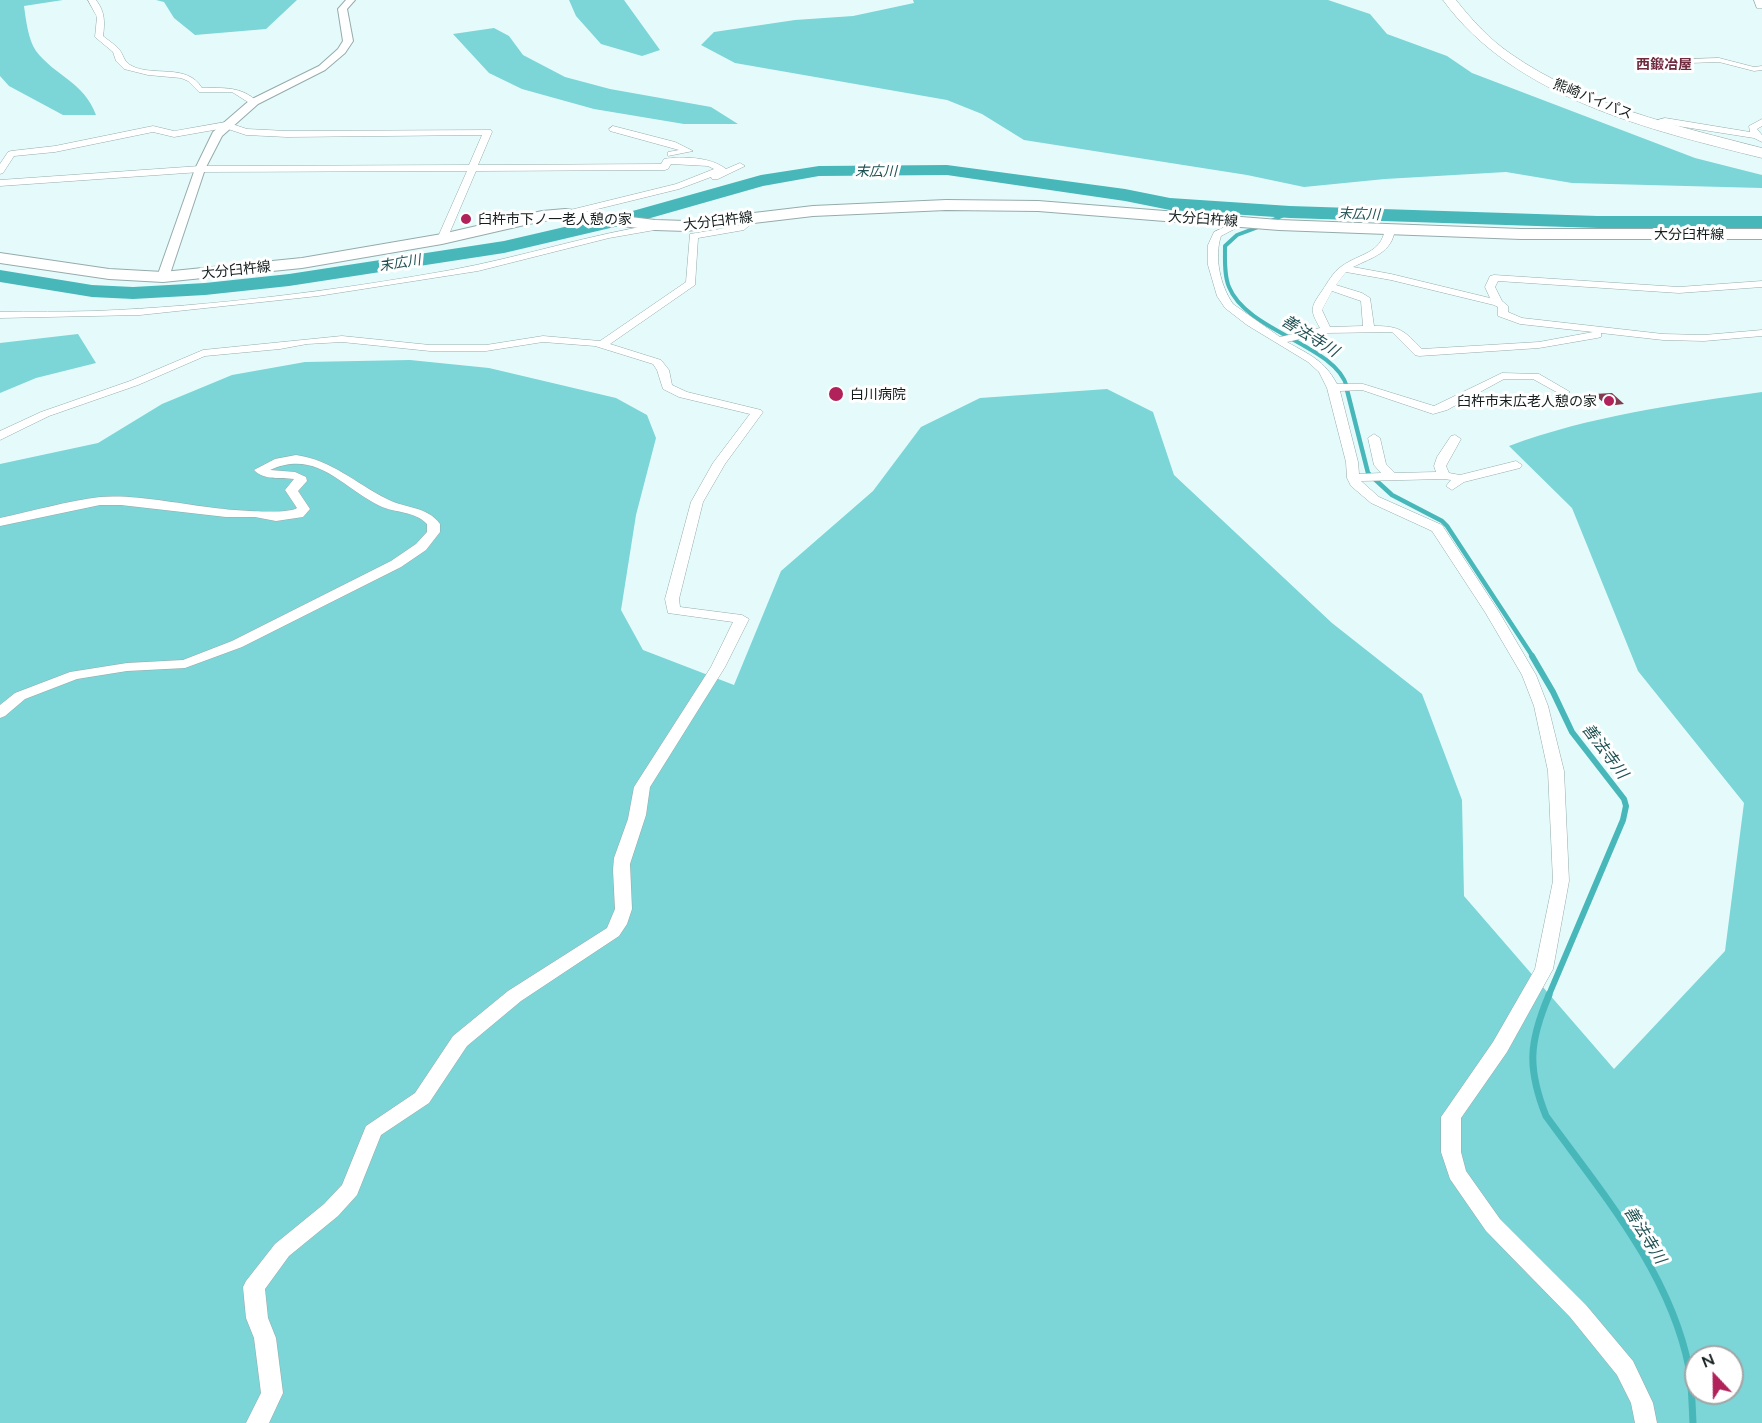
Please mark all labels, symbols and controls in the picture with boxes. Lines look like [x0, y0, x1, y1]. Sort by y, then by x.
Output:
district label: 西鍛冶屋 [1636, 56, 1692, 72]
street label: 熊崎バイパス [1551, 75, 1635, 123]
water label: 末広川 [855, 163, 897, 179]
water label: 末広川 [1338, 205, 1380, 223]
street label: 大分臼杵線 [682, 208, 754, 234]
street label: 大分臼杵線 [1167, 208, 1239, 230]
place label: 臼杵市下ノ一老人憩の家 [478, 211, 632, 227]
marker: 臼杵市下ノ一老人憩の家 [459, 212, 473, 226]
street label: 大分臼杵線 [1654, 226, 1724, 242]
water label: 末広川 [378, 251, 422, 275]
street label: 大分臼杵線 [200, 258, 272, 282]
water label: 善法寺川 [1278, 311, 1342, 361]
marker: 白川病院 [827, 385, 845, 403]
place label: 白川病院 [850, 386, 906, 402]
place label: 臼杵市末広老人憩の家 [1457, 393, 1597, 409]
marker: 臼杵市末広老人憩の家 [1602, 394, 1616, 408]
water label: 善法寺川 [1578, 720, 1632, 782]
water label: 善法寺川 [1620, 1203, 1670, 1267]
north arrow [1684, 1345, 1744, 1405]
text: N [1699, 1349, 1717, 1371]

